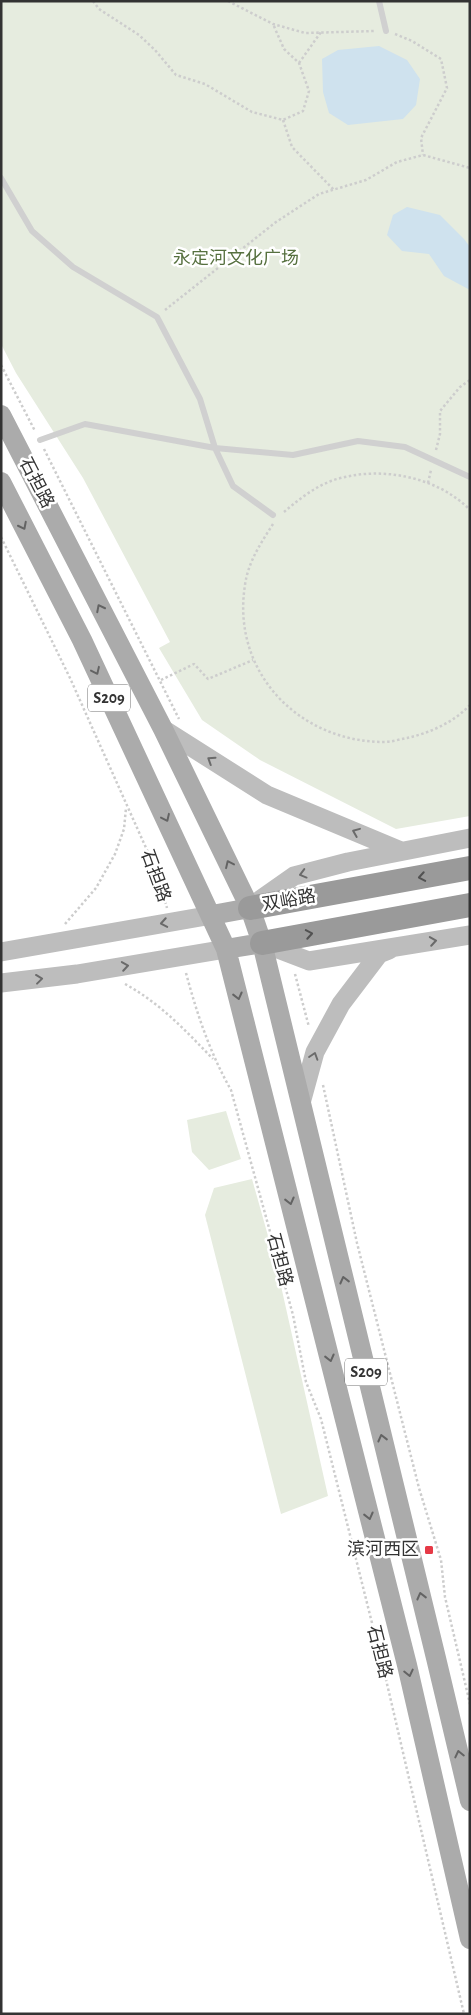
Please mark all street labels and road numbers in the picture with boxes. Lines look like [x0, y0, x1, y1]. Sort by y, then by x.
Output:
street label: 石担路 [16, 454, 58, 511]
road number: S209 [88, 684, 130, 711]
street label: 石担路 [137, 847, 175, 904]
street label: 双峪路 [261, 885, 317, 915]
street label: 石担路 [263, 1231, 297, 1288]
road number: S209 [345, 1358, 387, 1385]
street label: 石担路 [364, 1623, 396, 1680]

